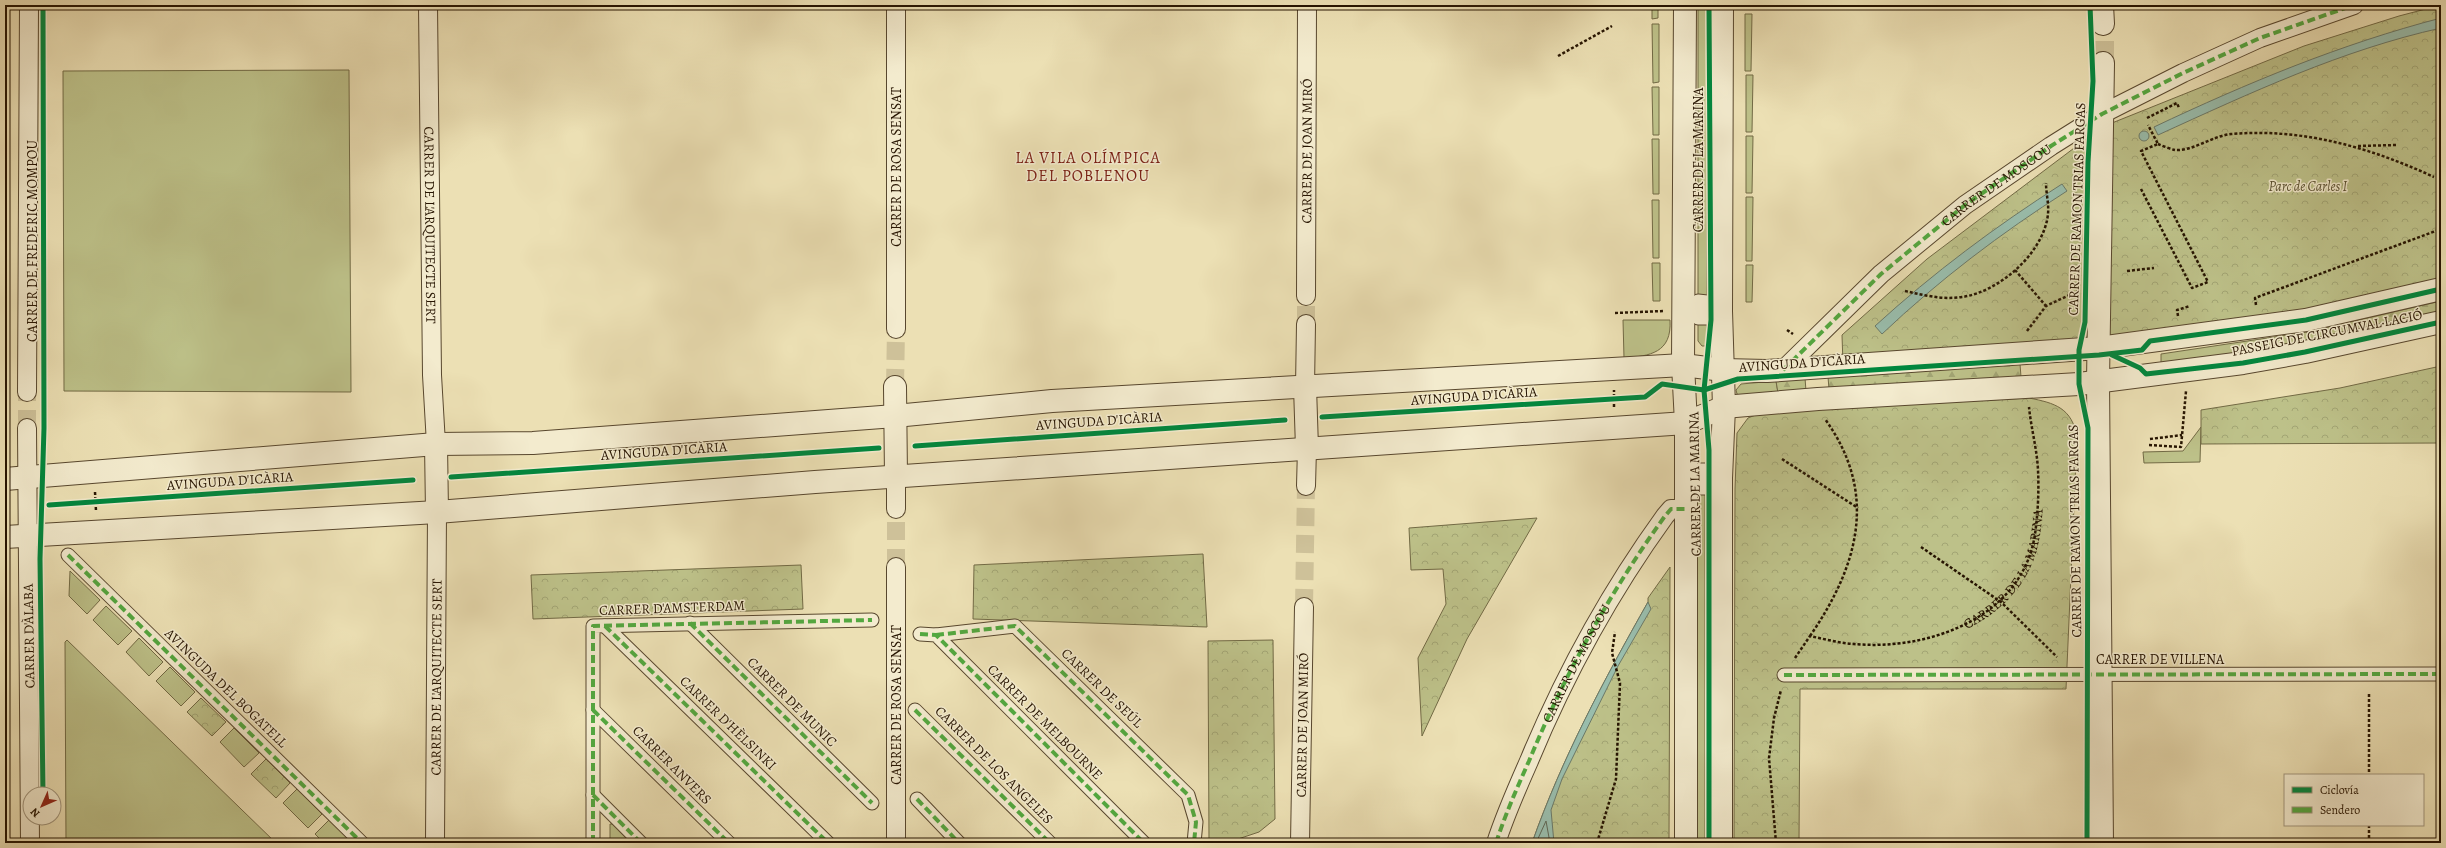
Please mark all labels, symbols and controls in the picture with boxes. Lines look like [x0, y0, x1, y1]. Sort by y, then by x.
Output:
street label: CARRER DE JOAN MIRÓ [1297, 78, 1316, 223]
street label: CARRER DE ROSA SENSAT [887, 87, 906, 247]
street label: CARRER DE LA MARINA [1689, 87, 1708, 232]
street label: CARRER DE RAMON TRIAS FARGAS [2064, 102, 2090, 316]
street label: CARRER DE L'ARQUITECTE SERT [420, 126, 441, 324]
street label: CARRER DE MOSCOU [1937, 139, 2055, 230]
street label: CARRER DE FREDERIC MOMPOU [23, 140, 42, 342]
district label: LA VILA OLÍMPICA DEL POBLENOU [1015, 147, 1161, 187]
park label: Parc de Carles I [2269, 177, 2348, 196]
street label: PASSEIG DE CIRCUMVAL·LACIÓ [2230, 305, 2424, 361]
street label: AVINGUDA D'ICÀRIA [1737, 349, 1866, 377]
street label: AVINGUDA D'ICÀRIA [1409, 382, 1538, 410]
street label: AVINGUDA D'ICÀRIA [1034, 407, 1163, 435]
street label: CARRER DE LA MARINA [1684, 411, 1706, 556]
street label: CARRER DE RAMON TRIAS FARGAS [2064, 424, 2086, 638]
street label: AVINGUDA D'ICÀRIA [599, 437, 728, 465]
street label: AVINGUDA D'ICÀRIA [165, 467, 294, 495]
street label: CARRER DE LA MARINA [1960, 508, 2047, 633]
street label: CARRER DE L'ARQUITECTE SERT [426, 578, 446, 776]
street label: CARRER D'ÀLABA [19, 583, 39, 688]
street label: CARRER D'AMSTERDAM [599, 596, 745, 620]
street label: CARRER DE MOSCOU [1537, 600, 1615, 726]
street label: AVINGUDA DEL BOGATELL [160, 624, 292, 752]
street label: CARRER DE ROSA SENSAT [887, 625, 906, 785]
street label: CARRER DE SEÚL [1057, 644, 1148, 733]
street label: CARRER DE VILLENA [2096, 650, 2225, 669]
street label: CARRER DE JOAN MIRÓ [1291, 652, 1313, 798]
street label: CARRER DE MUNIC [743, 653, 841, 751]
street label: CARRER DE MELBOURNE [983, 660, 1107, 784]
street label: CARRER D'HÈLSINKI [675, 672, 781, 774]
street label: CARRER DE LOS ANGELES [931, 702, 1057, 828]
street label: CARRER ANVERS [628, 721, 716, 809]
legend [2284, 774, 2424, 826]
text: Ciclovía [2320, 782, 2359, 798]
north arrow [22, 786, 62, 826]
text: Sendero [2320, 802, 2360, 818]
text: N [27, 805, 43, 821]

